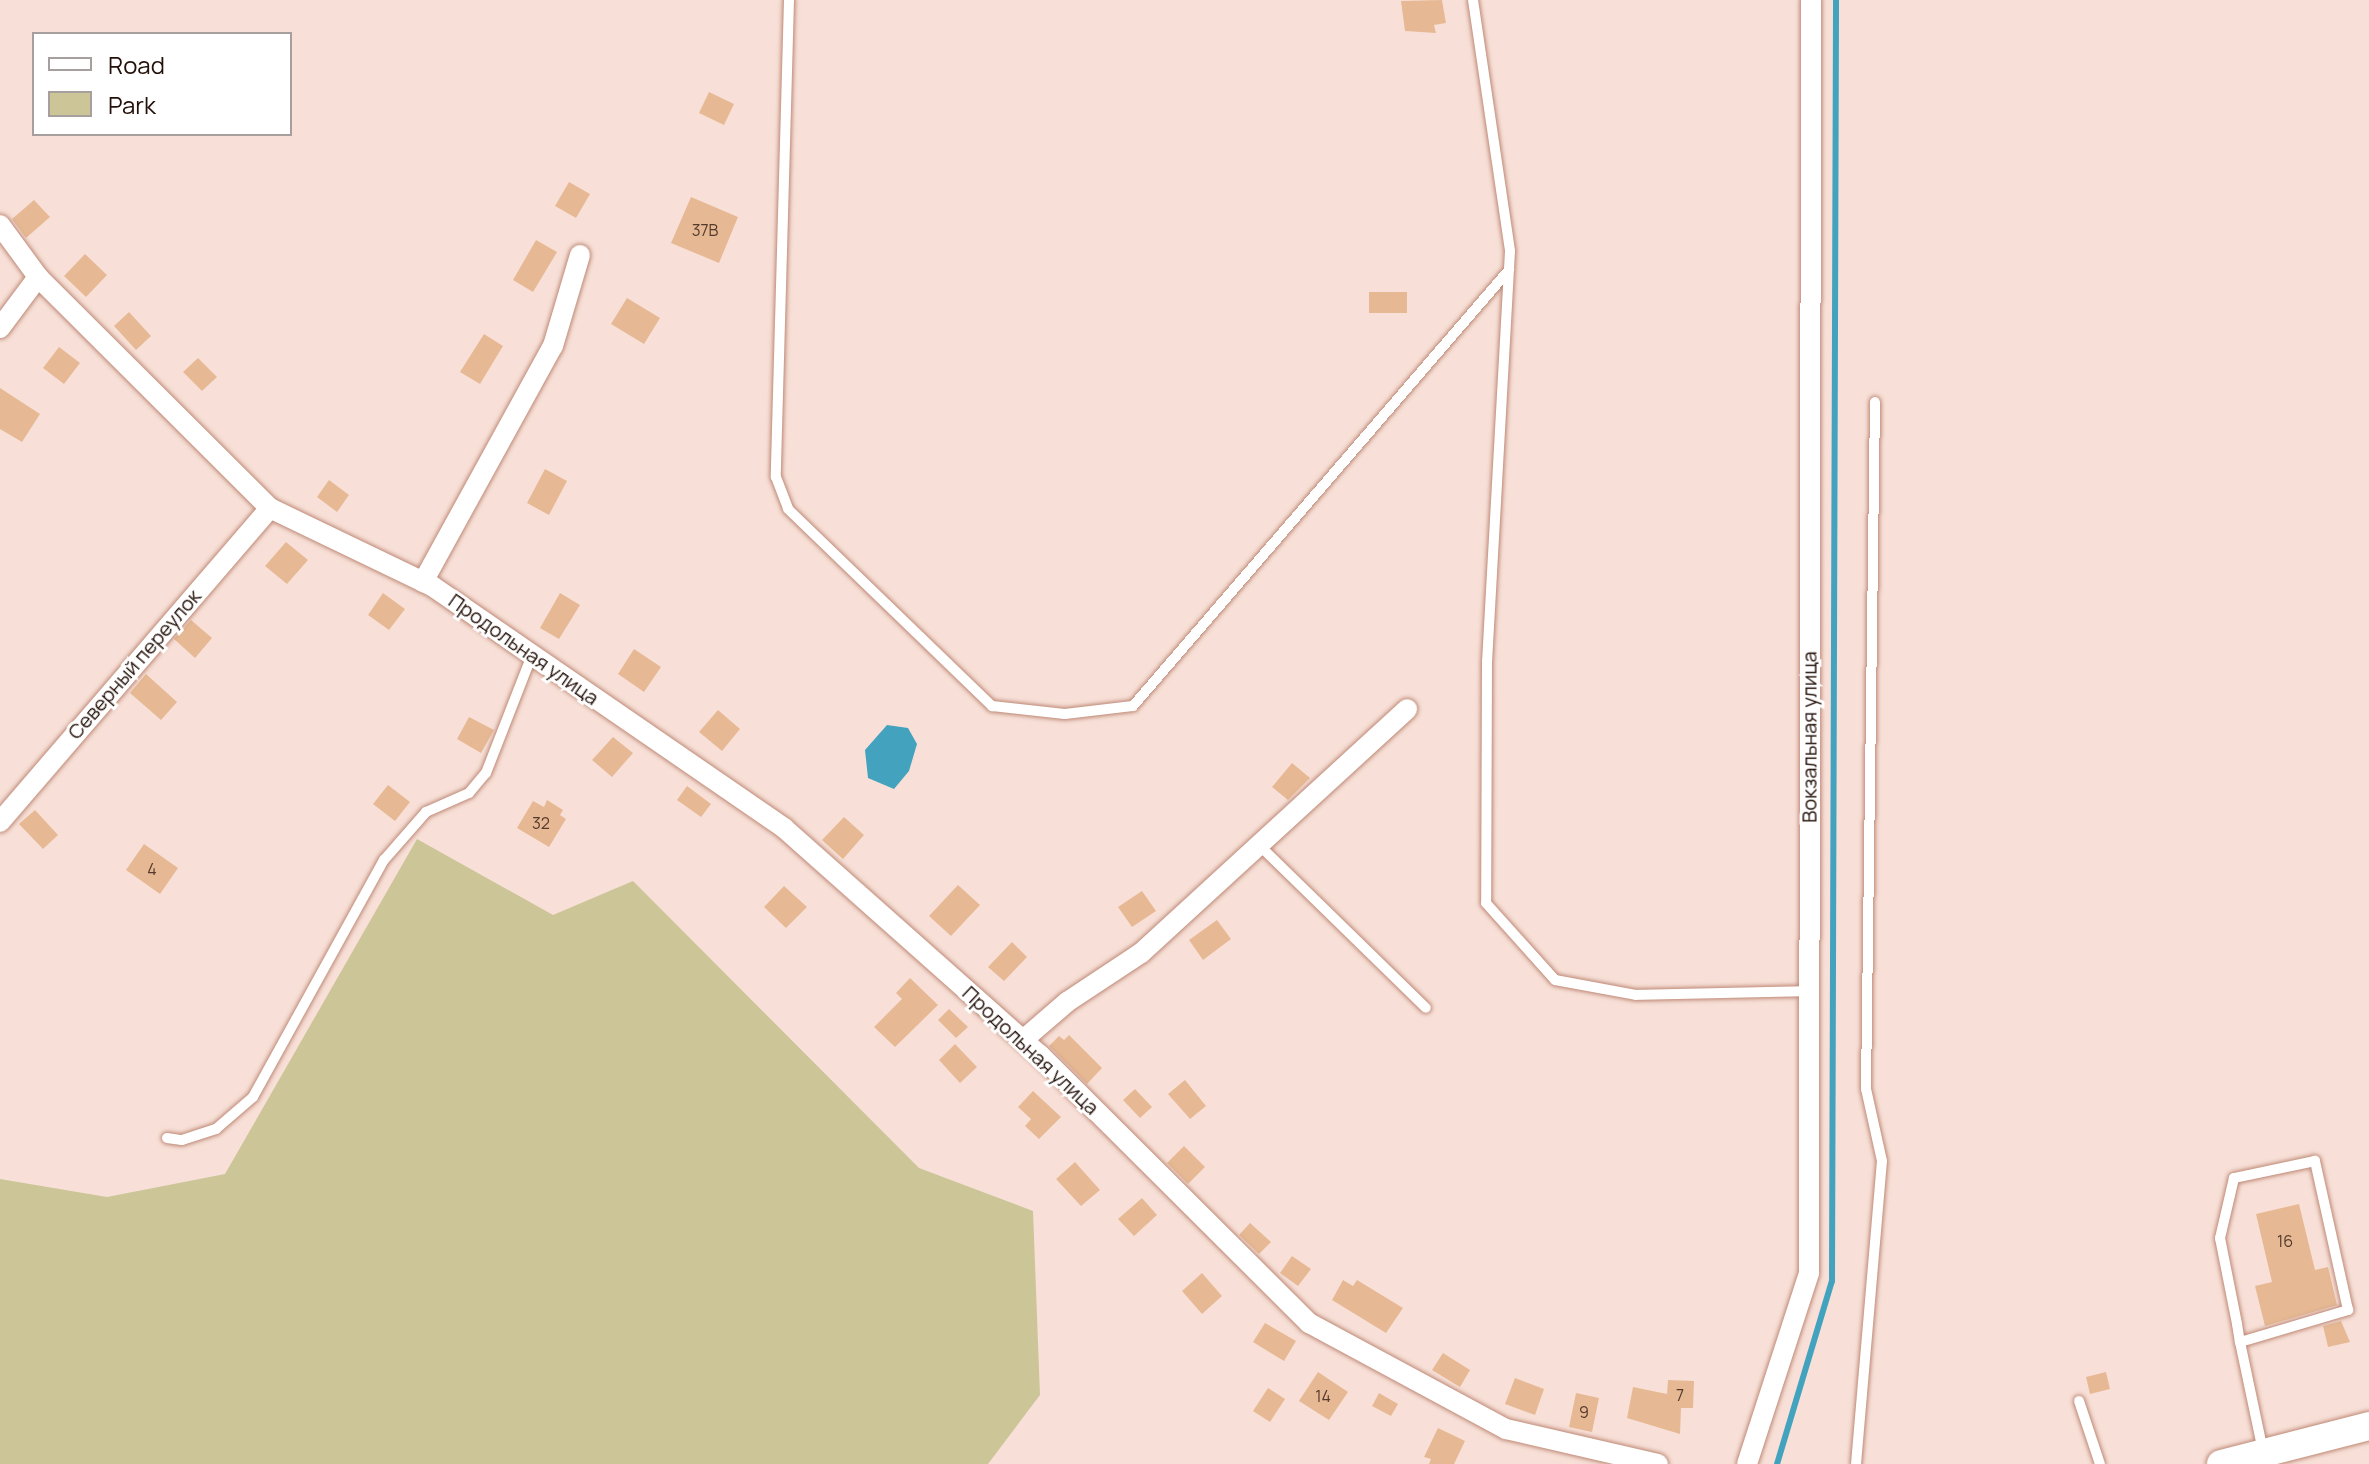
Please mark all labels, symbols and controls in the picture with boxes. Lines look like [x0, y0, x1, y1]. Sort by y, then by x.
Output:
legend [32, 32, 292, 136]
text: Road [108, 48, 165, 81]
text: Park [108, 88, 156, 121]
house number: 37В [692, 220, 718, 240]
street label: Северный переулок [62, 584, 206, 744]
street label: Продольная улица [444, 588, 604, 710]
street label: Вокзальная улица [1797, 651, 1821, 823]
house number: 32 [532, 813, 550, 833]
house number: 4 [147, 859, 157, 879]
street label: Продольная улица [958, 981, 1104, 1119]
house number: 16 [2277, 1231, 2293, 1251]
house number: 7 [1676, 1385, 1684, 1405]
house number: 14 [1315, 1386, 1331, 1406]
house number: 9 [1579, 1402, 1589, 1422]

